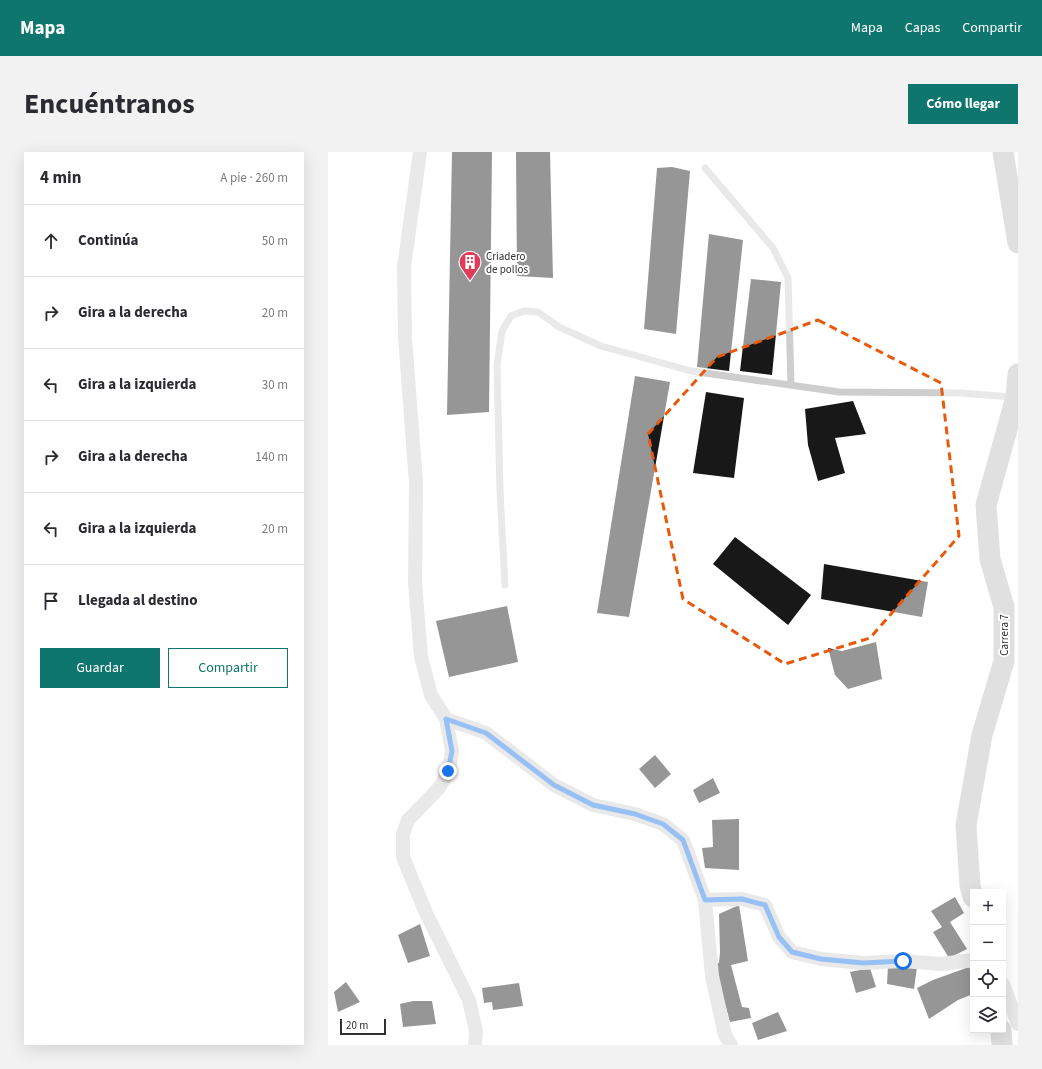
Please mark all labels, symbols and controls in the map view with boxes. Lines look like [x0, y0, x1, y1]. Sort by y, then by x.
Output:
text: Mapa [20, 15, 65, 42]
text: Mapa [851, 18, 883, 38]
text: Capas [905, 18, 940, 38]
text: Compartir [962, 18, 1022, 38]
text: Encuéntranos [24, 84, 195, 124]
button: Cómo llegar [908, 84, 1018, 124]
text: 4 min [40, 166, 81, 190]
text: A pie · 260 m [220, 169, 288, 187]
icon: ahead [40, 230, 62, 252]
text: Continúa [78, 230, 139, 251]
text: 50 m [262, 232, 288, 250]
building icon: Criadero de pollos [457, 249, 483, 282]
place label: Criadero de pollos [486, 249, 528, 277]
icon: right [40, 302, 62, 324]
text: Gira a la derecha [78, 302, 188, 323]
text: 20 m [262, 304, 288, 322]
icon: left [40, 374, 62, 396]
text: Gira a la izquierda [78, 374, 197, 395]
text: 30 m [262, 376, 288, 394]
icon: right [40, 446, 62, 468]
text: Gira a la derecha [78, 446, 188, 467]
text: 140 m [255, 448, 288, 466]
icon: left [40, 518, 62, 540]
text: Gira a la izquierda [78, 518, 197, 539]
text: 20 m [262, 520, 288, 538]
icon: arrive [40, 590, 62, 612]
text: Llegada al destino [78, 590, 198, 611]
street label: Carrera 7 [997, 614, 1012, 656]
button: Guardar [40, 648, 160, 688]
button: Compartir [168, 648, 288, 688]
route end [439, 762, 457, 780]
map controls [970, 889, 1006, 1033]
button: + [970, 889, 1006, 925]
button: − [970, 925, 1006, 961]
route start [894, 952, 912, 970]
button: locate [970, 961, 1006, 997]
button: layers [970, 997, 1006, 1033]
scale bar [340, 1017, 386, 1036]
text: 20 m [346, 1018, 368, 1033]

